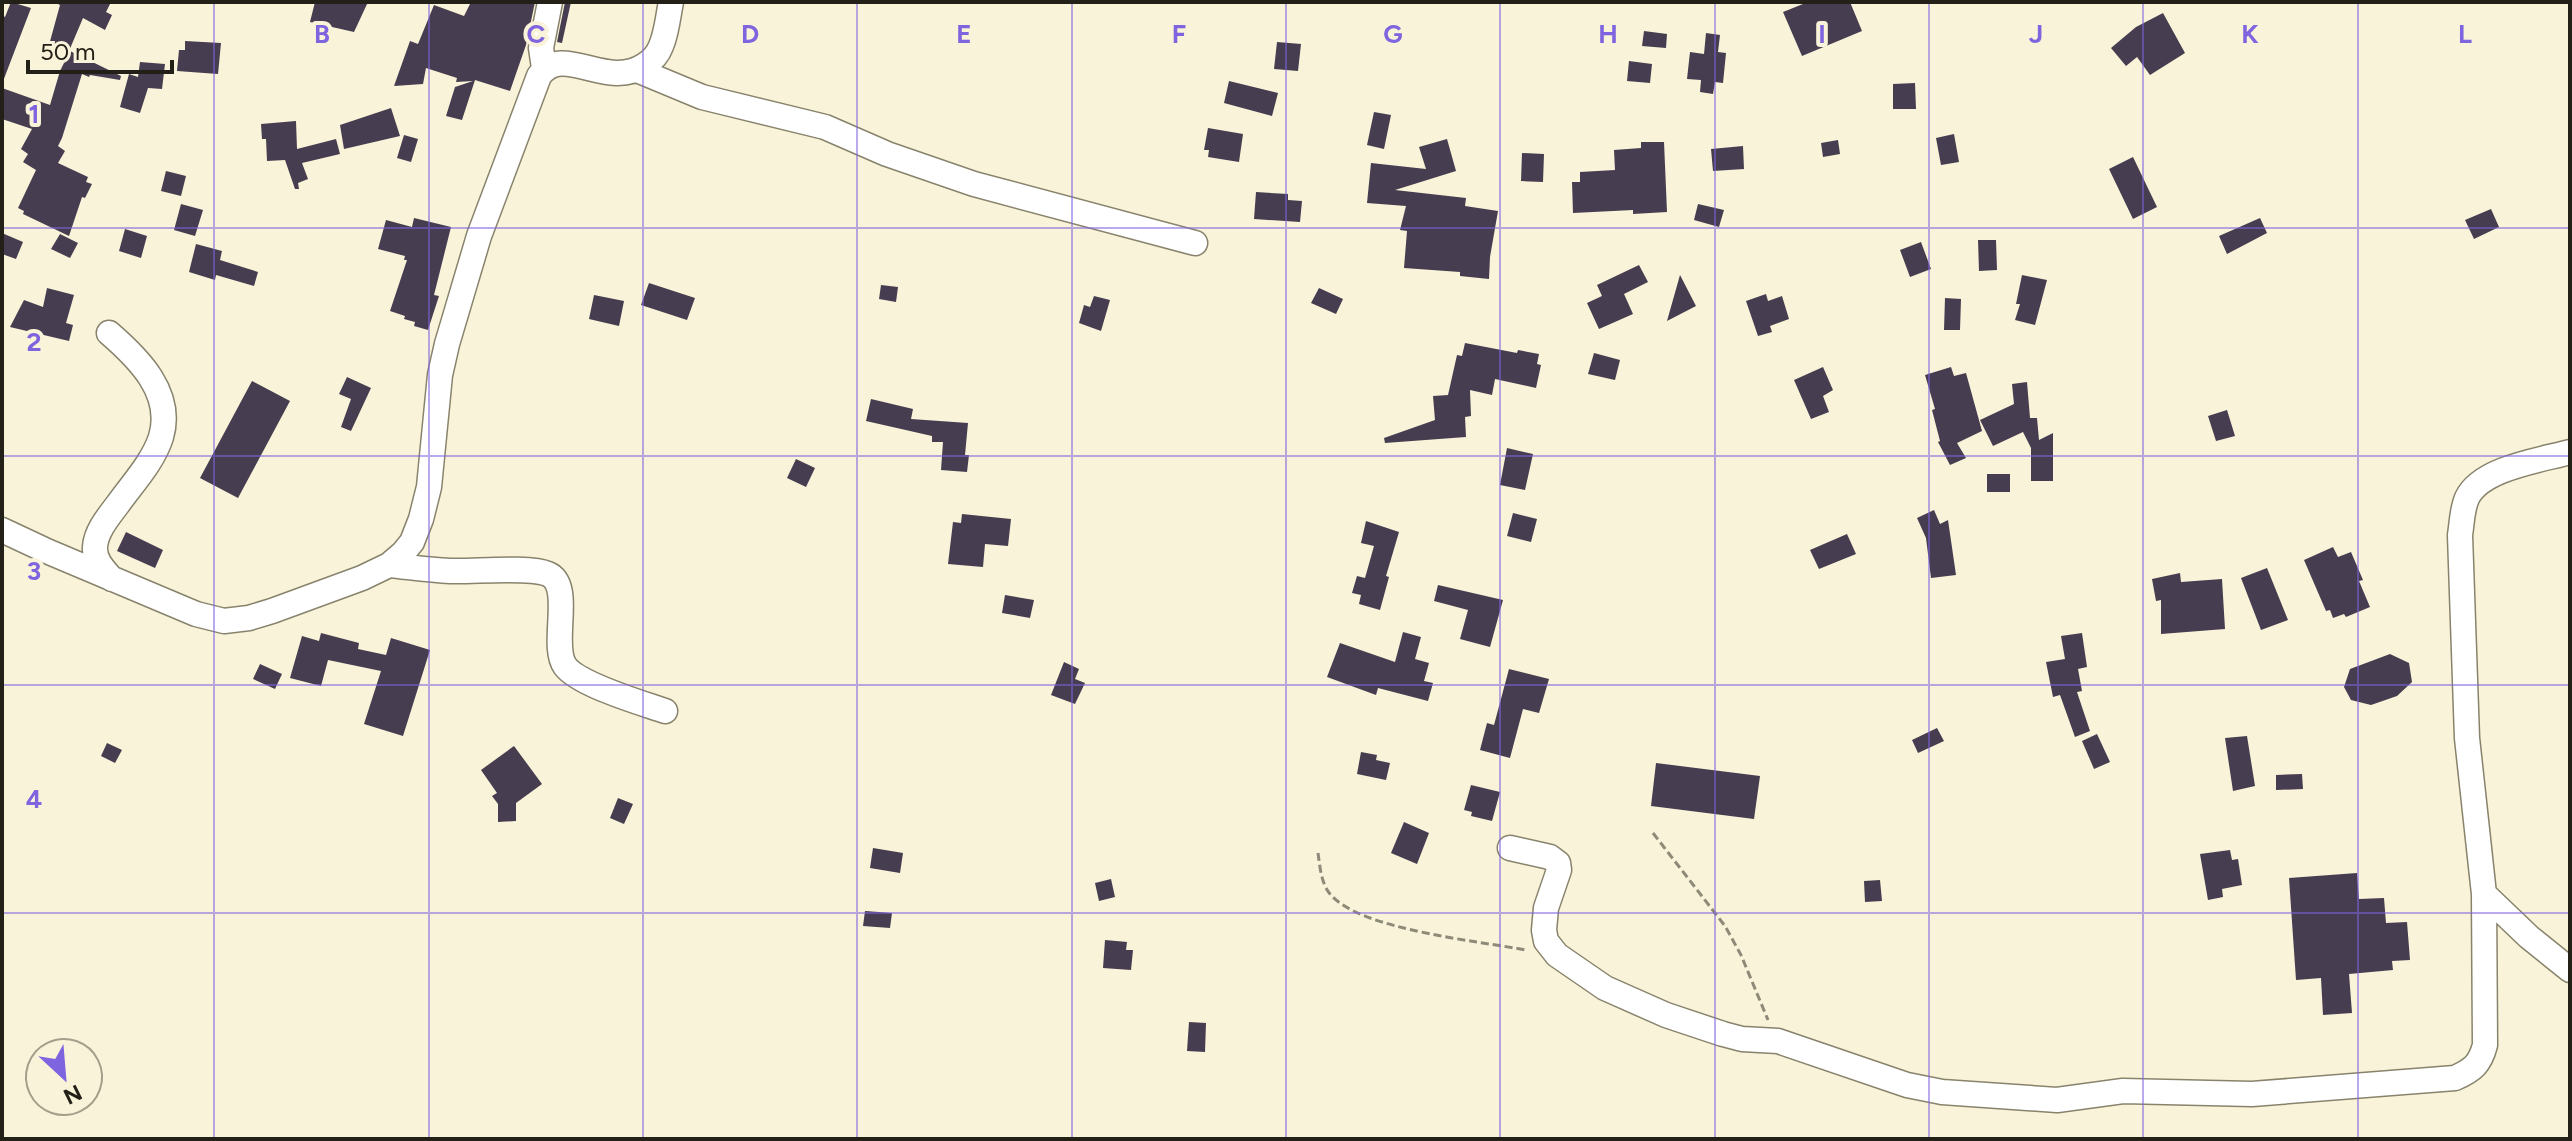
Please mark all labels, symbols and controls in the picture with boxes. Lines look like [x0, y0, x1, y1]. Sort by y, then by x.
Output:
text: B [314, 18, 330, 50]
text: C [527, 18, 546, 50]
text: D [741, 18, 759, 50]
text: E [956, 18, 972, 50]
text: F [1172, 18, 1186, 50]
text: G [1383, 18, 1403, 50]
text: H [1598, 18, 1618, 50]
text: I [1818, 18, 1826, 50]
text: J [2029, 18, 2043, 50]
text: K [2241, 18, 2259, 50]
text: L [2458, 18, 2472, 50]
scale bar [28, 24, 172, 74]
text: 50 m [40, 37, 96, 66]
text: 1 [29, 98, 39, 130]
text: 2 [26, 326, 42, 358]
text: 3 [27, 555, 41, 587]
text: 4 [26, 783, 42, 815]
north arrow [24, 1037, 104, 1117]
text: N [59, 1079, 86, 1110]

